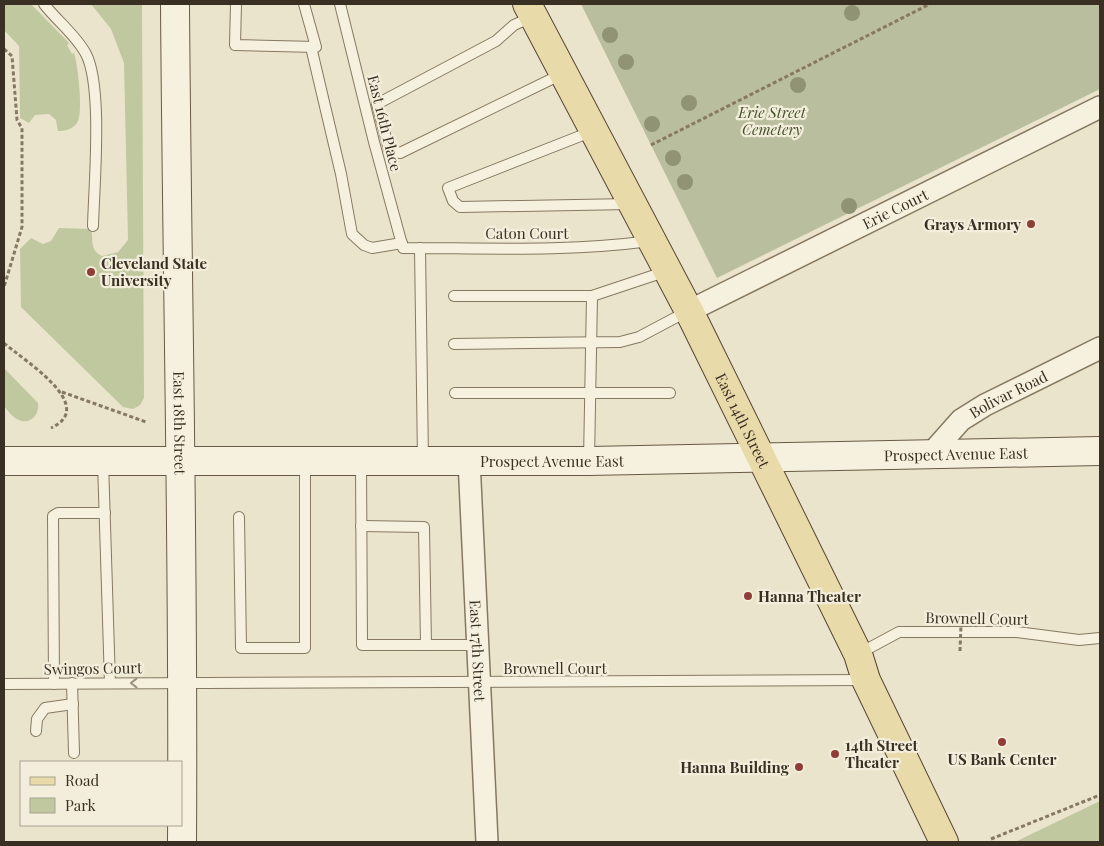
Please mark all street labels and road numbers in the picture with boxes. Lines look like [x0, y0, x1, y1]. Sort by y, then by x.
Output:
street label: East 16th Place [363, 73, 407, 173]
street label: Erie Court [859, 184, 932, 233]
street label: Caton Court [485, 223, 569, 243]
street label: Bolivar Road [965, 366, 1051, 423]
street label: East 14th Street [711, 370, 775, 472]
street label: East 18th Street [169, 371, 191, 476]
street label: Prospect Avenue East [884, 442, 1029, 465]
street label: Prospect Avenue East [480, 450, 625, 471]
street label: East 17th Street [466, 599, 490, 703]
street label: Brownell Court [925, 607, 1030, 629]
street label: Swingos Court [44, 657, 143, 679]
street label: Brownell Court [503, 658, 607, 678]

